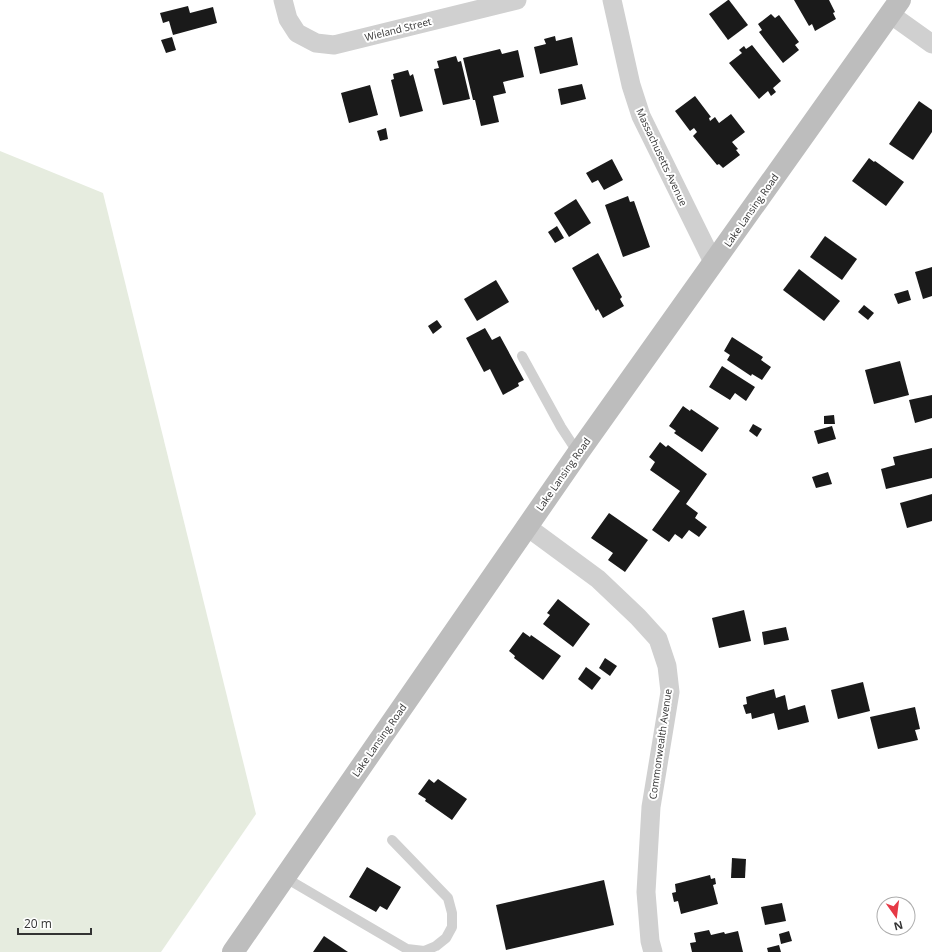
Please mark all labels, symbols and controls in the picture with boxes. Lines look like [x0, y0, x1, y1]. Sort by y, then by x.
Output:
street label: Wieland Street [363, 14, 433, 44]
street label: Massachusetts Avenue [633, 106, 691, 209]
street label: Lake Lansing Road [720, 171, 782, 249]
street label: Lake Lansing Road [532, 435, 594, 513]
street label: Commonwealth Avenue [645, 687, 675, 800]
street label: Lake Lansing Road [348, 701, 410, 779]
north arrow [876, 896, 916, 936]
scale bar [18, 910, 91, 936]
text: 20 m [24, 915, 52, 932]
text: N [892, 918, 905, 935]

